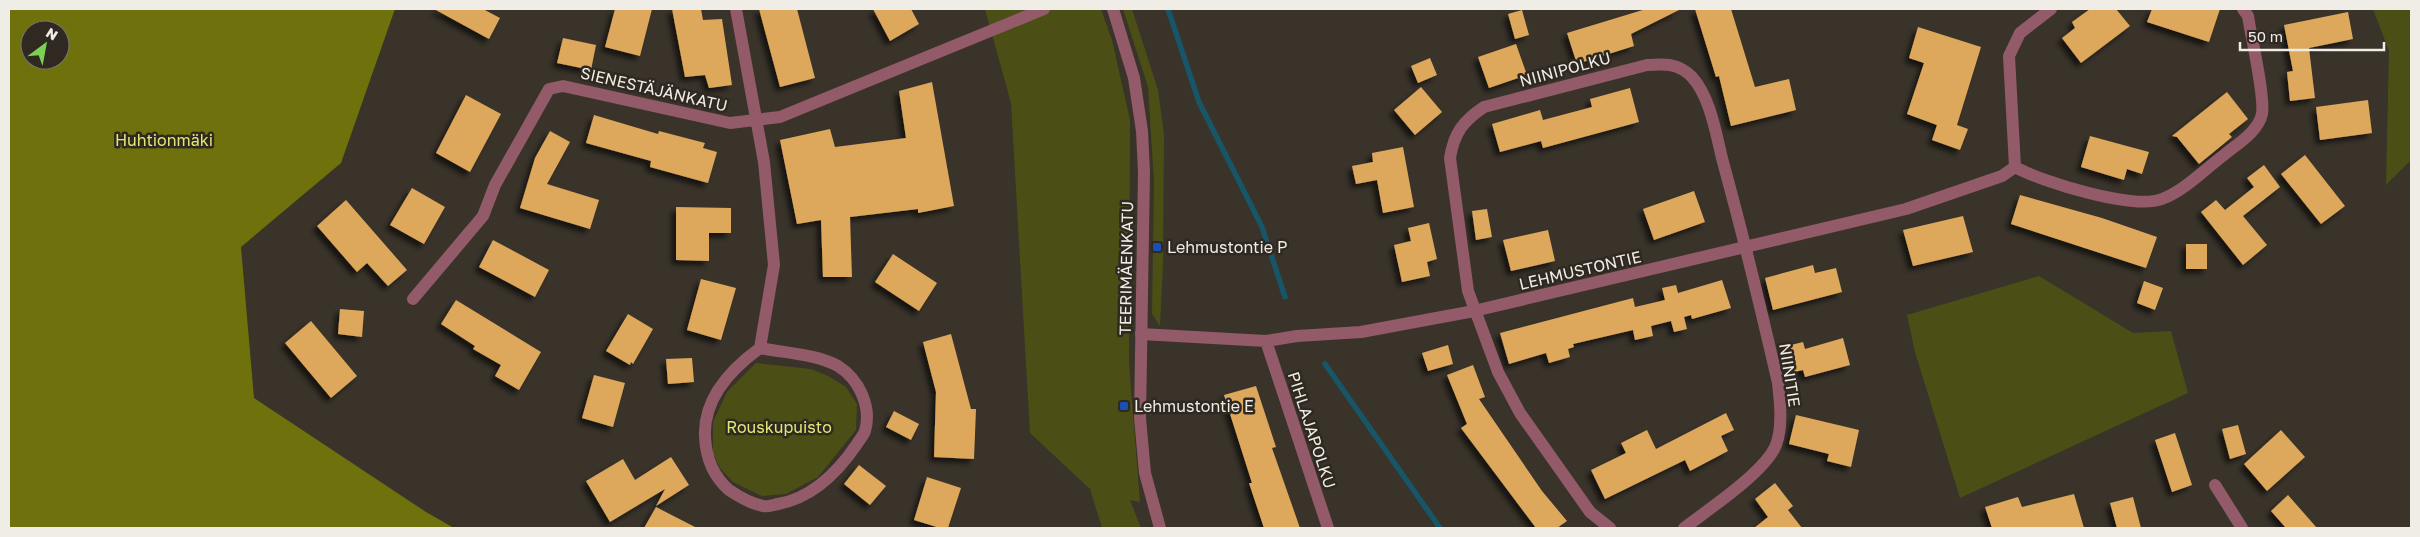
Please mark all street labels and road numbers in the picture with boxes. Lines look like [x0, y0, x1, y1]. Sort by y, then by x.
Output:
street label: NIINIPOLKU [1517, 47, 1613, 91]
street label: SIENESTÄJÄNKATU [579, 62, 729, 116]
street label: TEERIMÄENKATU [1115, 201, 1137, 335]
street label: LEHMUSTONTIE [1517, 246, 1643, 294]
street label: NIINITIE [1775, 342, 1805, 408]
street label: PIHLAJAPOLKU [1284, 369, 1340, 491]

